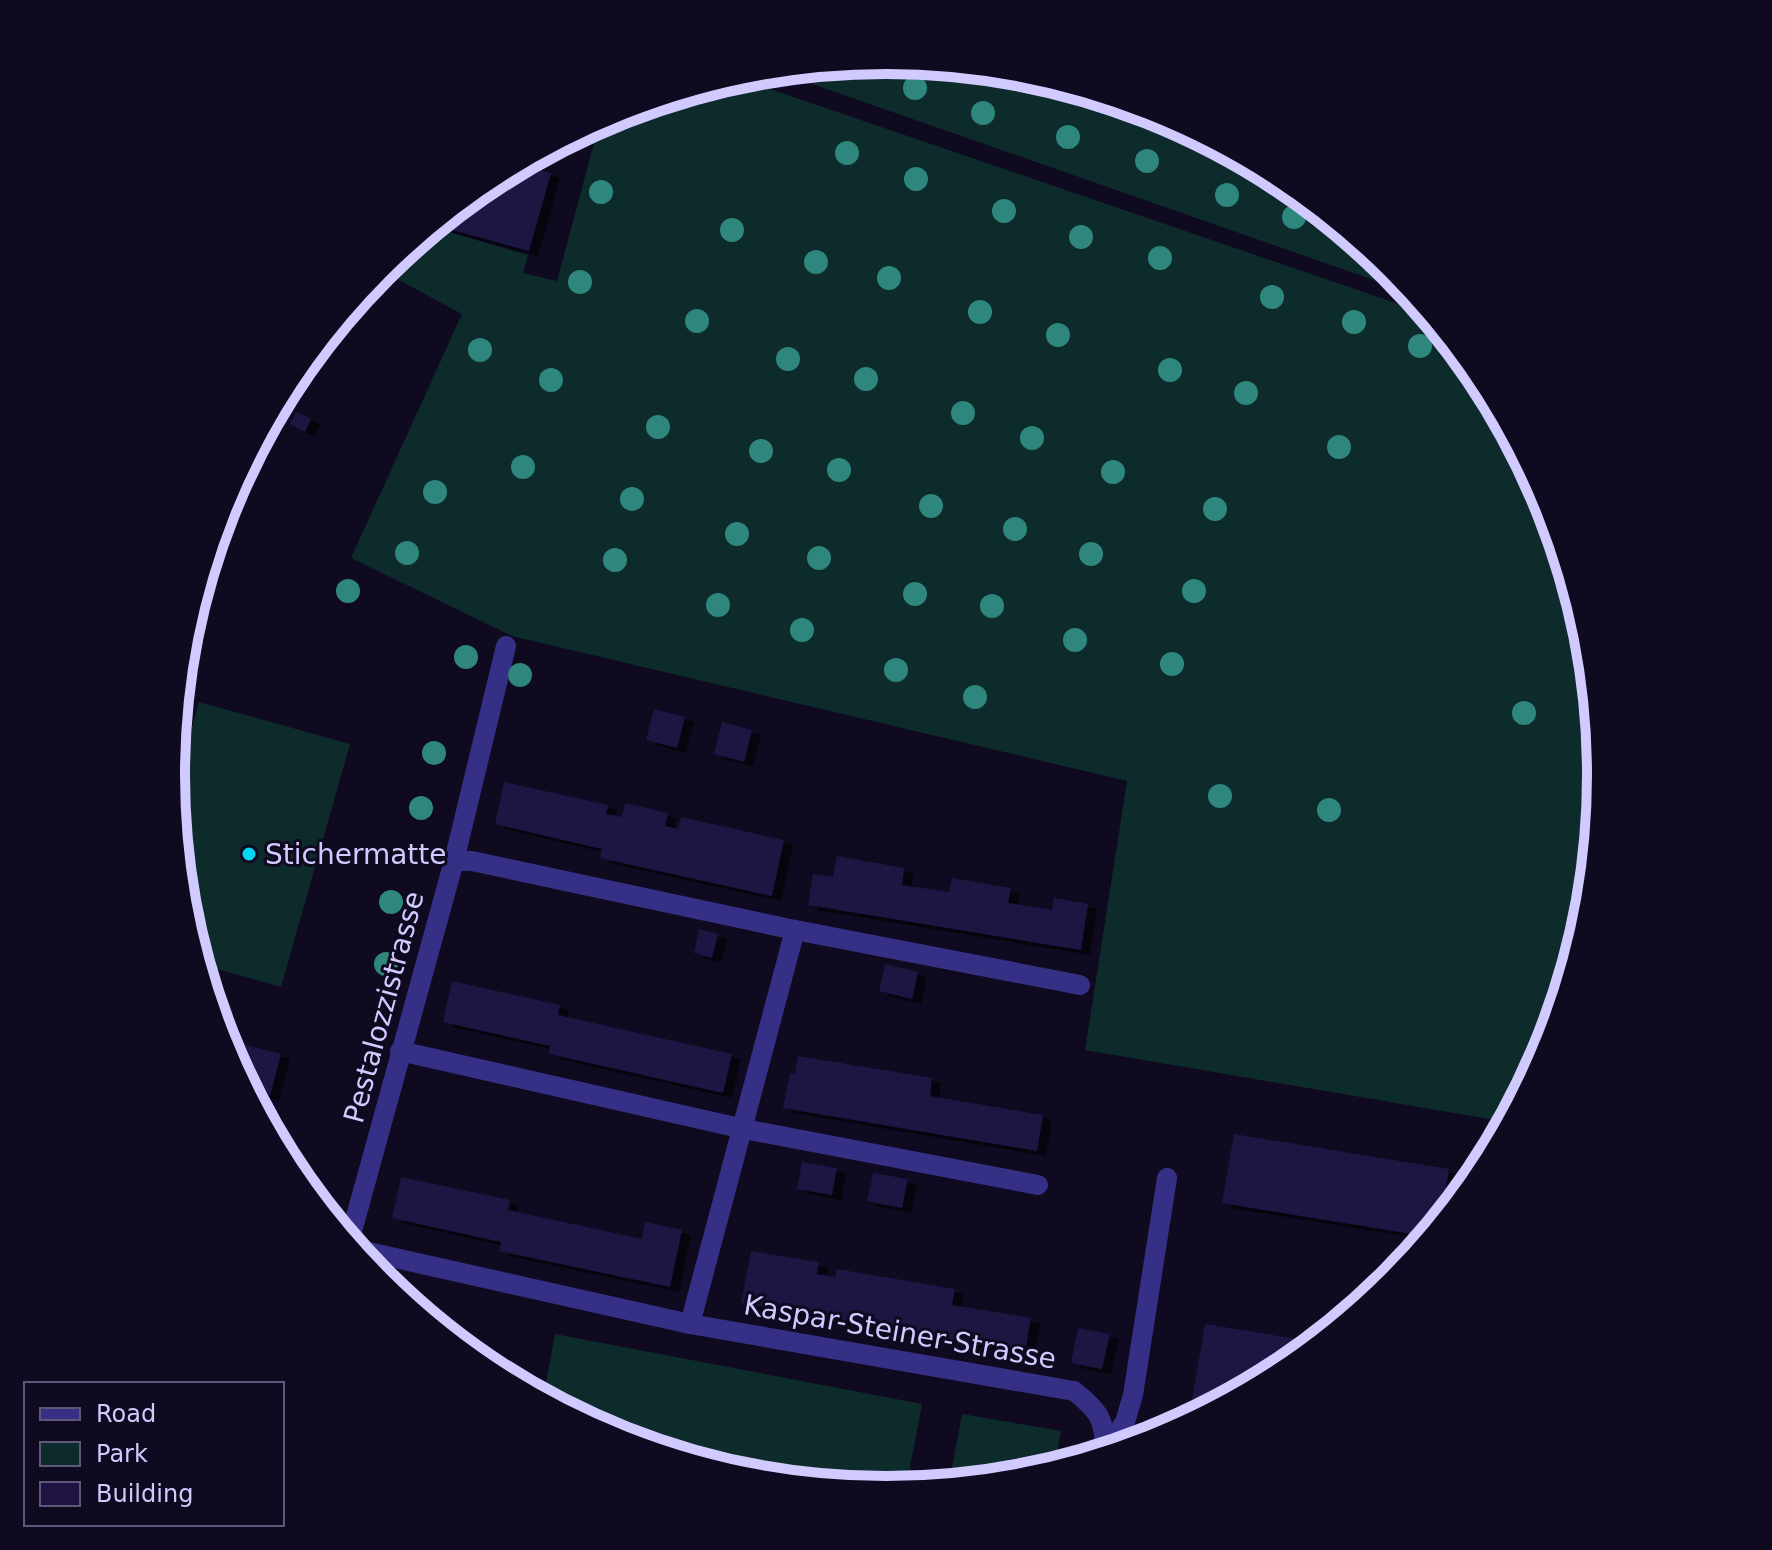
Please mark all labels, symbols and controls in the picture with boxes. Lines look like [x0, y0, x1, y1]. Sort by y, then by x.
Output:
place label: Stichermatte [265, 838, 447, 871]
marker: Stichermatte [240, 845, 258, 863]
street label: Pestalozzistrasse [337, 888, 431, 1126]
street label: Kaspar-Steiner-Strasse [741, 1288, 1059, 1376]
legend [24, 1382, 284, 1526]
text: Road [96, 1400, 156, 1428]
text: Park [96, 1440, 148, 1468]
text: Building [96, 1480, 193, 1508]

